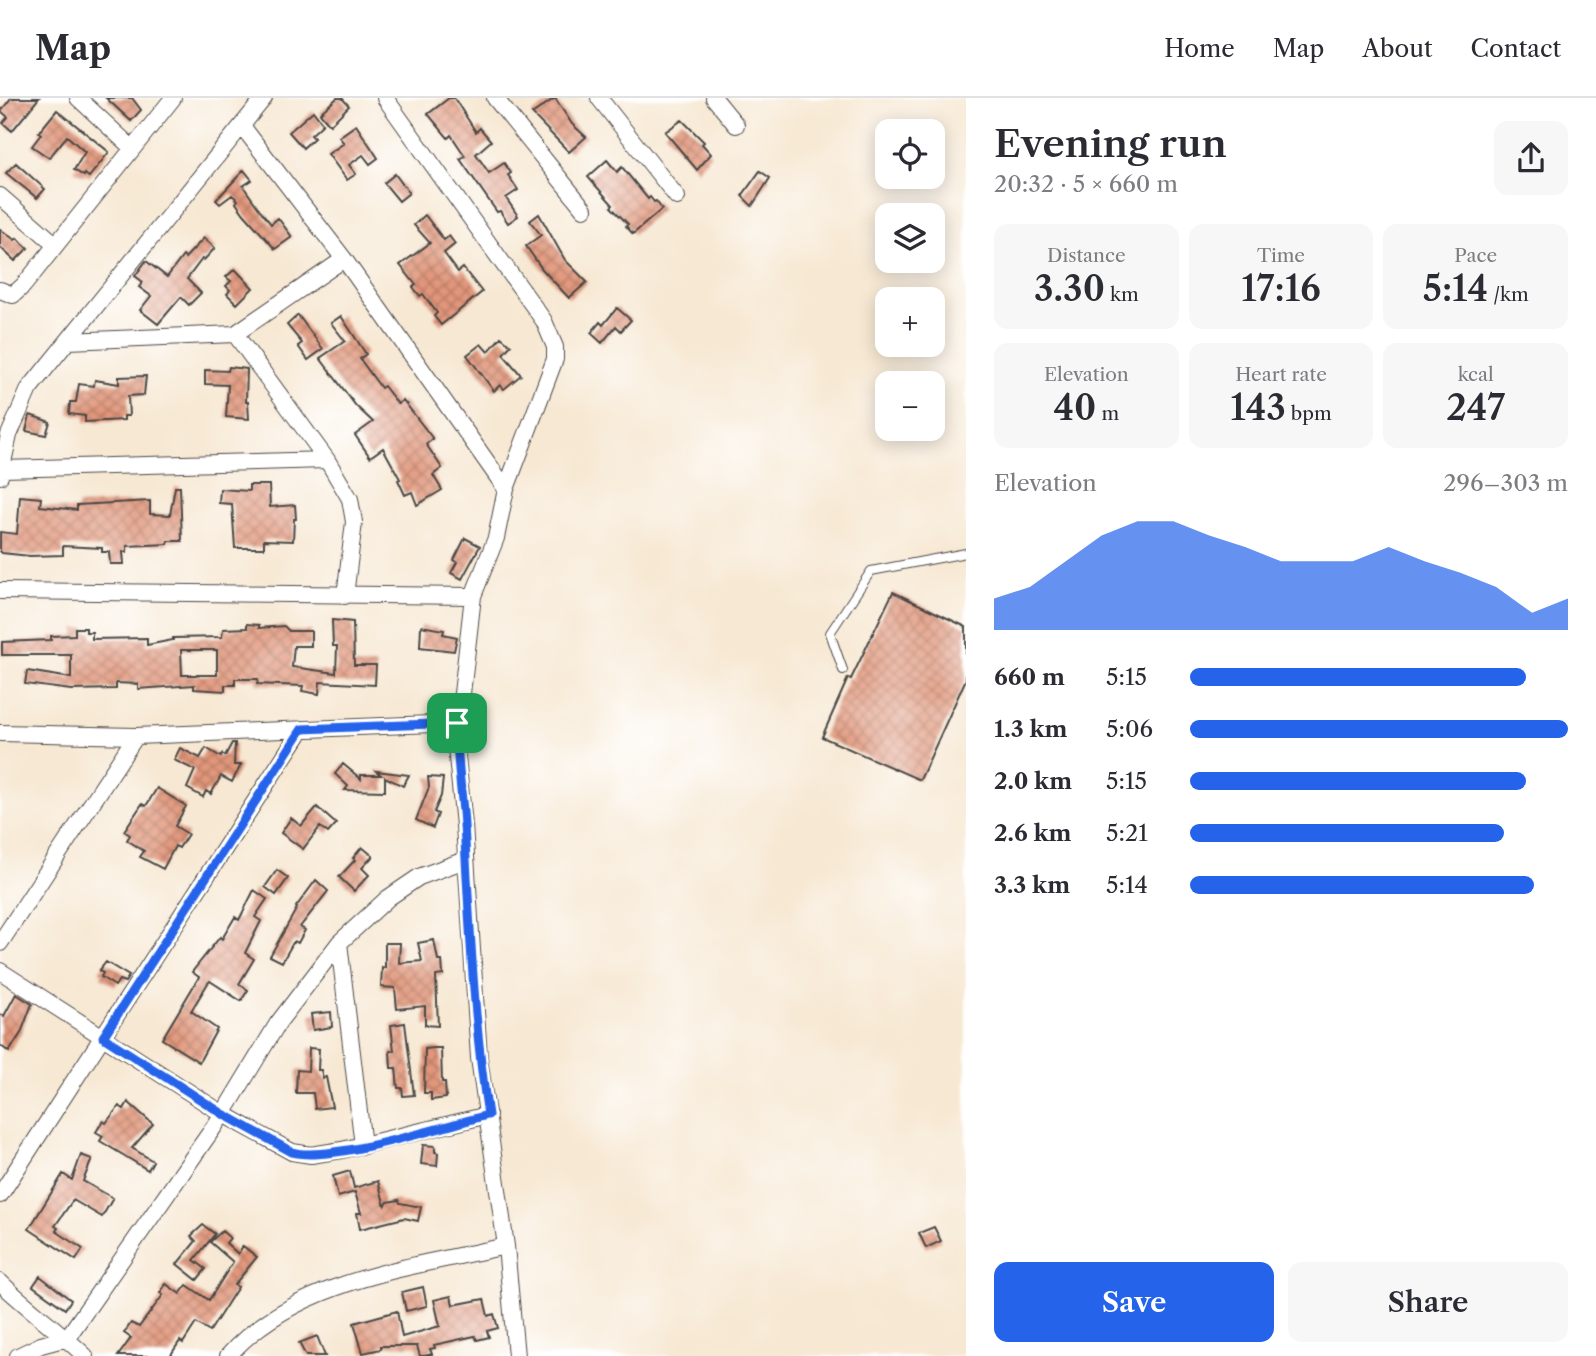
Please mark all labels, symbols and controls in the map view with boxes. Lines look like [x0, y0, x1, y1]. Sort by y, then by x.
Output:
text: Map [35, 28, 111, 69]
text: Home [1164, 34, 1235, 63]
text: Map [1273, 34, 1324, 63]
text: About [1362, 34, 1433, 63]
text: Contact [1471, 34, 1561, 63]
map controls [875, 119, 945, 441]
button: locate [875, 119, 945, 189]
text: Evening run [994, 120, 1227, 167]
button: share [1494, 121, 1568, 195]
text: 20:32 · 5 × 660 m [994, 170, 1178, 198]
button: layers [875, 203, 945, 273]
text: Distance [1047, 244, 1126, 267]
text: Time [1257, 244, 1305, 267]
text: Pace [1454, 244, 1497, 267]
text: 3.30 [1034, 267, 1105, 310]
text: 17:16 [1241, 267, 1321, 310]
text: 5:14 [1423, 267, 1488, 310]
text: km [1105, 283, 1139, 306]
text: /km [1488, 283, 1529, 306]
button: + [875, 287, 945, 357]
text: Elevation [1044, 363, 1129, 386]
text: Heart rate [1235, 363, 1327, 386]
text: kcal [1458, 363, 1494, 386]
button: − [875, 371, 945, 441]
text: 40 [1054, 386, 1096, 429]
text: 143 [1230, 386, 1286, 429]
text: 247 [1446, 386, 1505, 429]
text: m [1096, 402, 1119, 425]
text: bpm [1286, 402, 1332, 425]
text: Elevation [994, 469, 1097, 497]
text: 296–303 m [1443, 469, 1568, 497]
text: 660 m [994, 663, 1065, 691]
text: 5:15 [1106, 663, 1147, 691]
pin [427, 693, 487, 753]
icon: arrive [438, 704, 476, 742]
text: 1.3 km [994, 715, 1068, 743]
text: 5:06 [1106, 715, 1153, 743]
text: 2.0 km [994, 767, 1072, 795]
text: 5:15 [1106, 767, 1147, 795]
text: 2.6 km [994, 819, 1072, 847]
text: 5:21 [1106, 819, 1148, 847]
text: 3.3 km [994, 871, 1070, 899]
text: 5:14 [1106, 871, 1148, 899]
button: Save [994, 1262, 1274, 1342]
button: Share [1288, 1262, 1568, 1342]

